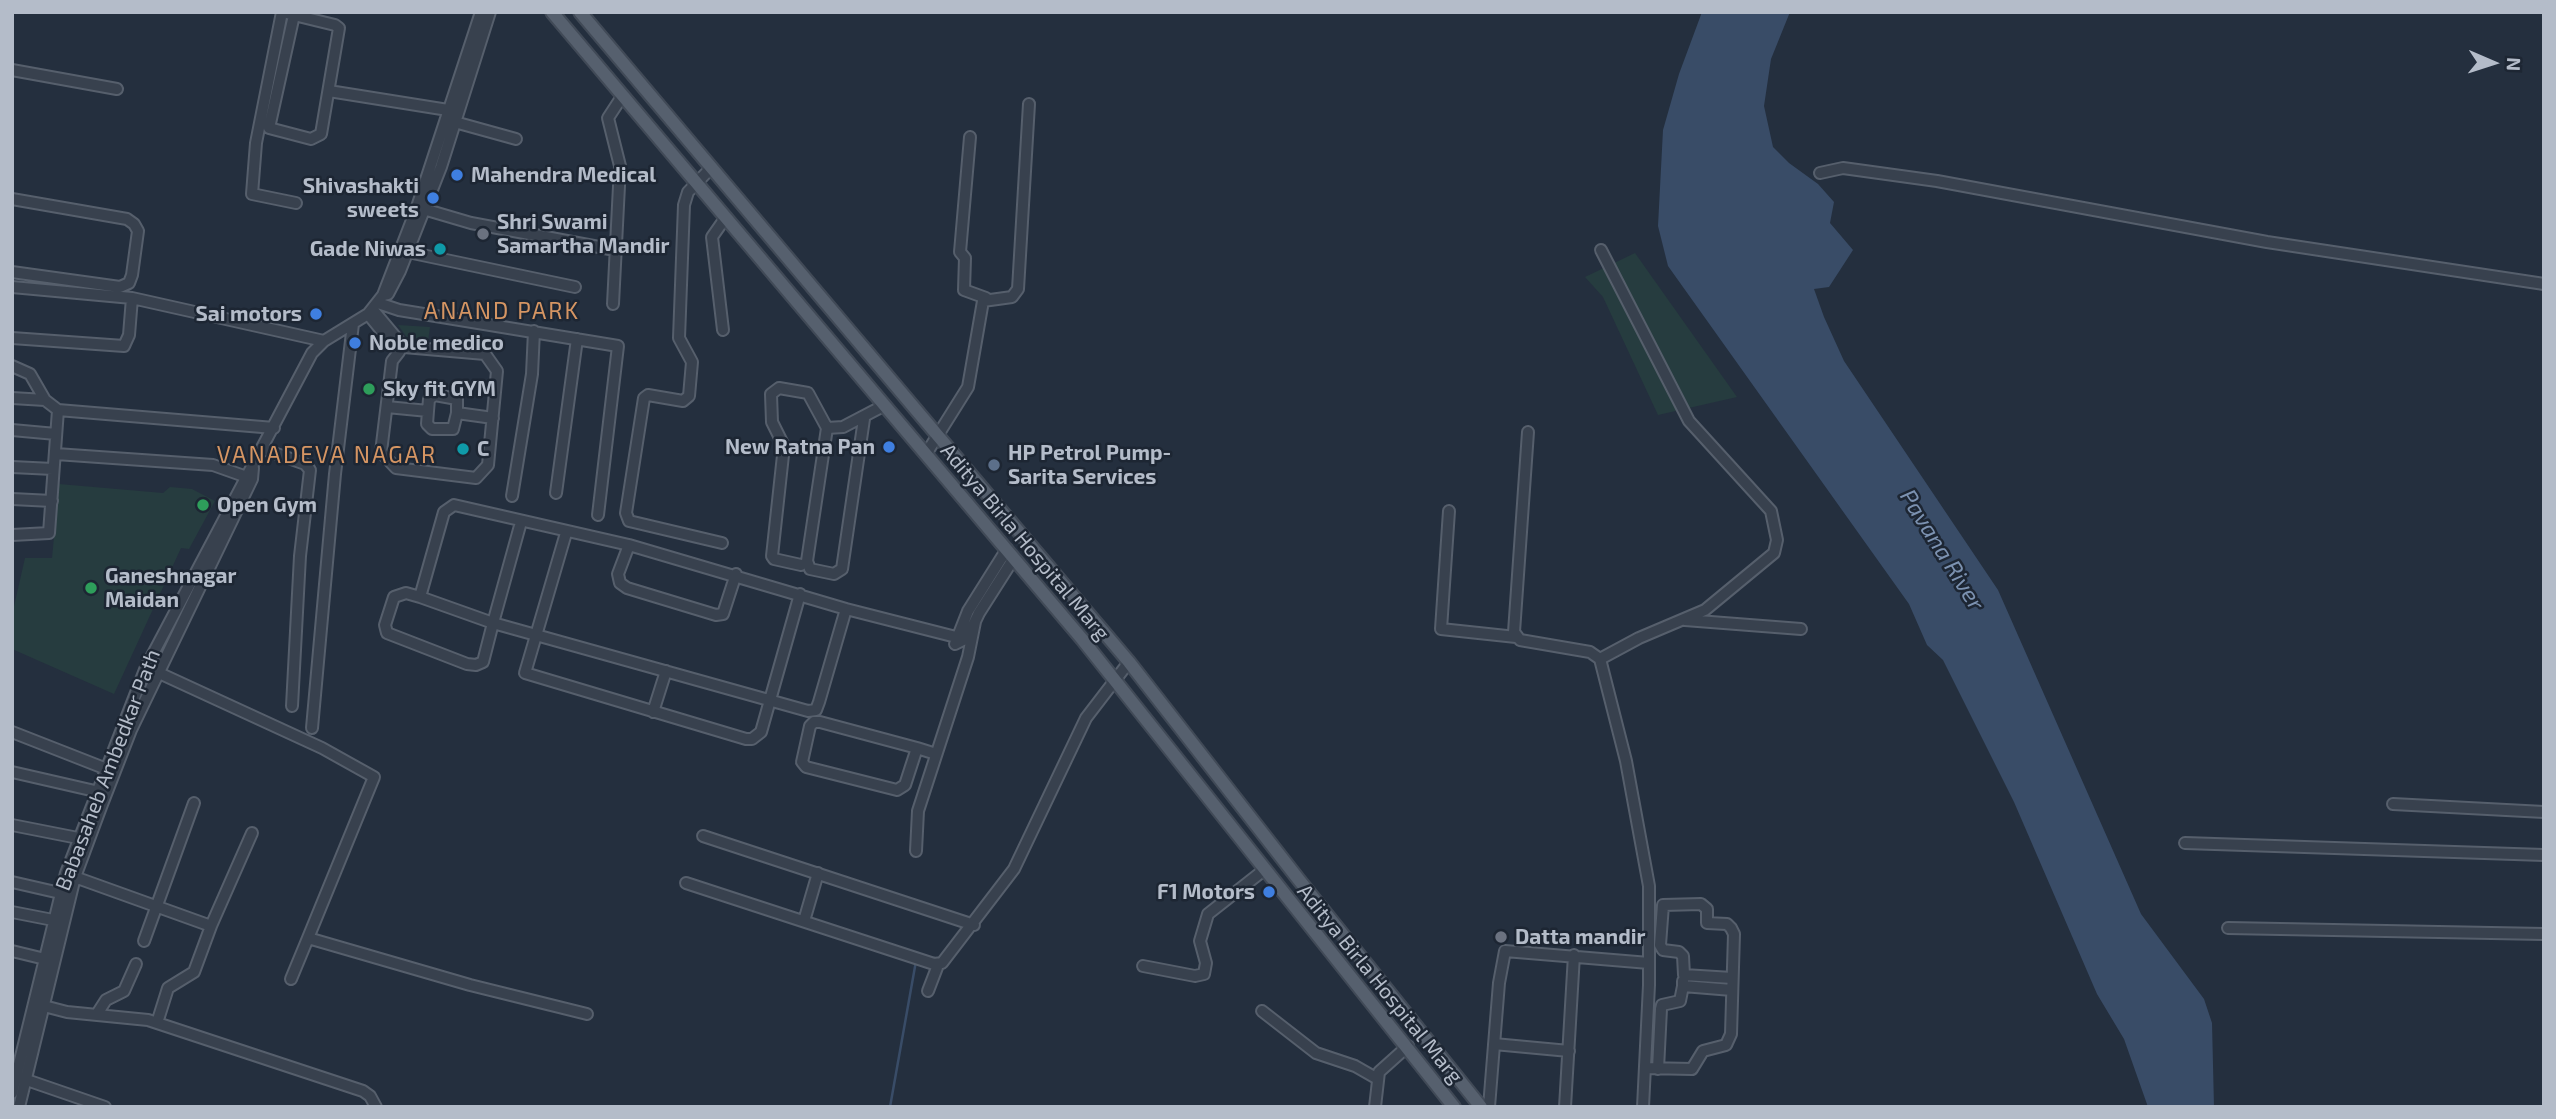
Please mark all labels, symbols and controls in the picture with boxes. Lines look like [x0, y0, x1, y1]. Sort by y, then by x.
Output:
north arrow [2458, 28, 2528, 98]
text: N [2503, 57, 2526, 72]
place label: Mahendra Medical [471, 162, 656, 188]
marker: Mahendra Medical [449, 167, 465, 183]
place label: Shivashakti sweets [303, 173, 419, 223]
marker: Shivashakti sweets [425, 190, 441, 206]
place label: Shri Swami Samartha Mandir [497, 209, 670, 259]
marker: Shri Swami Samartha Mandir [475, 226, 491, 242]
place label: Gade Niwas [310, 236, 426, 262]
marker: Gade Niwas [432, 241, 448, 257]
district label: ANAND PARK [425, 297, 579, 325]
place label: Sai motors [195, 301, 302, 327]
marker: Sai motors [308, 306, 324, 322]
place label: Noble medico [369, 330, 504, 356]
marker: Noble medico [347, 335, 363, 351]
place label: Sky fit GYM [383, 376, 496, 402]
marker: Sky fit GYM [361, 381, 377, 397]
place label: New Ratna Pan [725, 434, 875, 460]
place label: C [477, 436, 489, 462]
street label: Aditya Birla Hospital Marg [935, 438, 1115, 646]
marker: New Ratna Pan [881, 439, 897, 455]
place label: HP Petrol Pump- Sarita Services [1008, 440, 1171, 490]
district label: VANADEVA NAGAR [219, 441, 435, 469]
marker: C [455, 441, 471, 457]
marker: HP Petrol Pump- Sarita Services [986, 457, 1002, 473]
water label: Pavana River [1894, 484, 1990, 616]
place label: Open Gym [217, 492, 317, 518]
marker: Open Gym [195, 497, 211, 513]
place label: Ganeshnagar Maidan [105, 563, 236, 613]
marker: Ganeshnagar Maidan [83, 580, 99, 596]
street label: Babasaheb Ambedkar Path [50, 646, 166, 894]
place label: F1 Motors [1157, 879, 1255, 905]
street label: Aditya Birla Hospital Marg [1292, 879, 1468, 1089]
marker: F1 Motors [1261, 884, 1277, 900]
place label: Datta mandir [1515, 924, 1645, 950]
marker: Datta mandir [1493, 929, 1509, 945]

